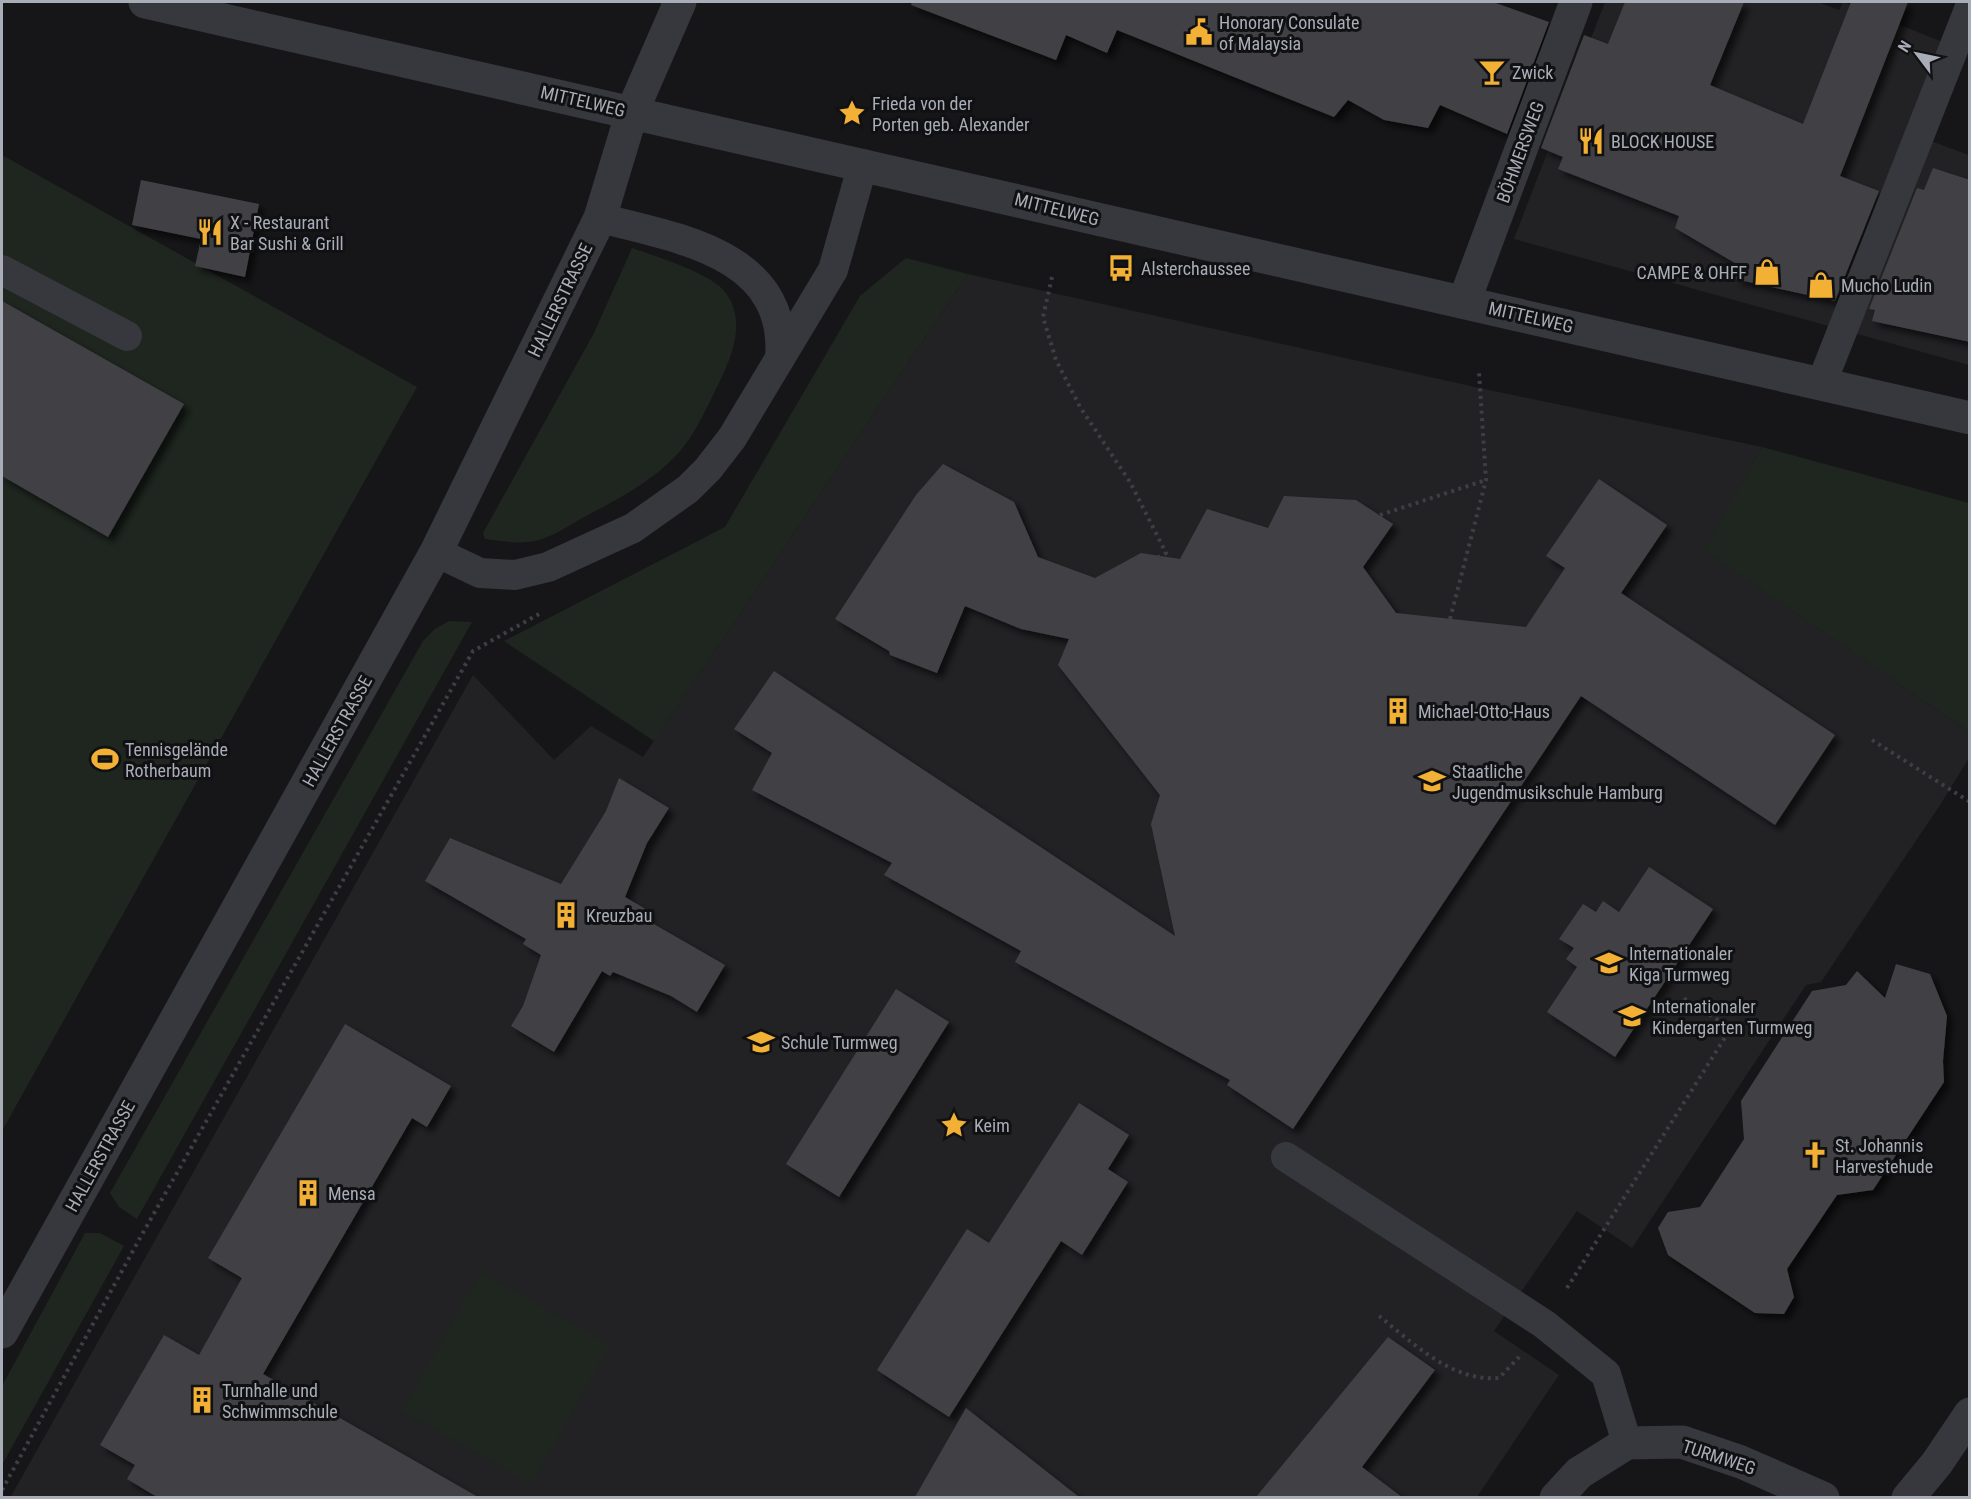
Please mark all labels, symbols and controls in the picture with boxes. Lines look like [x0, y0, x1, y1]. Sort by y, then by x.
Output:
place label: Honorary Consulate of Malaysia [1219, 12, 1359, 54]
public building icon: Honorary Consulate of Malaysia [1184, 17, 1214, 47]
north arrow [1887, 24, 1947, 84]
text: N [1894, 37, 1915, 56]
bar icon: Zwick [1477, 57, 1507, 87]
place label: Zwick [1512, 62, 1553, 83]
street label: MITTELWEG [539, 81, 627, 121]
place label: Frieda von der Porten geb. Alexander [872, 93, 1030, 135]
place icon: Frieda von der Porten geb. Alexander [837, 98, 867, 128]
street label: BÖHMERSWEG [1492, 98, 1548, 206]
restaurant icon: BLOCK HOUSE [1576, 126, 1606, 156]
place label: BLOCK HOUSE [1611, 131, 1714, 152]
street label: MITTELWEG [1013, 188, 1101, 230]
place label: X - Restaurant Bar Sushi & Grill [230, 212, 344, 254]
restaurant icon: X - Restaurant Bar Sushi & Grill [195, 217, 225, 247]
street label: HALLERSTRASSE [523, 240, 597, 360]
bus stop icon: Alsterchaussee [1106, 253, 1136, 283]
shop icon: CAMPE & OHFF [1752, 257, 1782, 287]
place label: Alsterchaussee [1141, 258, 1250, 279]
place label: CAMPE & OHFF [1637, 262, 1747, 283]
shop icon: Mucho Ludin [1806, 270, 1836, 300]
place label: Mucho Ludin [1841, 275, 1932, 296]
street label: MITTELWEG [1487, 297, 1575, 337]
street label: HALLERSTRASSE [298, 672, 376, 790]
building icon: Michael-Otto-Haus [1383, 696, 1413, 726]
place label: Michael-Otto-Haus [1418, 701, 1550, 722]
place label: Tennisgelände Rotherbaum [125, 739, 228, 781]
sports icon: Tennisgelände Rotherbaum [90, 744, 120, 774]
place label: Staatliche Jugendmusikschule Hamburg [1452, 761, 1663, 803]
school or university icon: Staatliche Jugendmusikschule Hamburg [1417, 766, 1447, 796]
building icon: Kreuzbau [551, 900, 581, 930]
place label: Kreuzbau [586, 905, 652, 926]
place label: Internationaler Kiga Turmweg [1629, 943, 1733, 985]
school or university icon: Internationaler Kiga Turmweg [1594, 948, 1624, 978]
place label: Internationaler Kindergarten Turmweg [1652, 996, 1812, 1038]
school or university icon: Internationaler Kindergarten Turmweg [1617, 1001, 1647, 1031]
school or university icon: Schule Turmweg [746, 1027, 776, 1057]
place label: Schule Turmweg [781, 1032, 898, 1053]
street label: HALLERSTRASSE [61, 1097, 139, 1215]
place icon: Keim [939, 1110, 969, 1140]
place label: Keim [974, 1115, 1010, 1136]
place label: St. Johannis Harvestehude [1835, 1135, 1933, 1177]
church icon: St. Johannis Harvestehude [1800, 1140, 1830, 1170]
building icon: Mensa [293, 1178, 323, 1208]
place label: Mensa [328, 1183, 376, 1204]
place label: Turnhalle und Schwimmschule [222, 1380, 338, 1422]
building icon: Turnhalle und Schwimmschule [187, 1385, 217, 1415]
street label: TURMWEG [1680, 1435, 1758, 1479]

